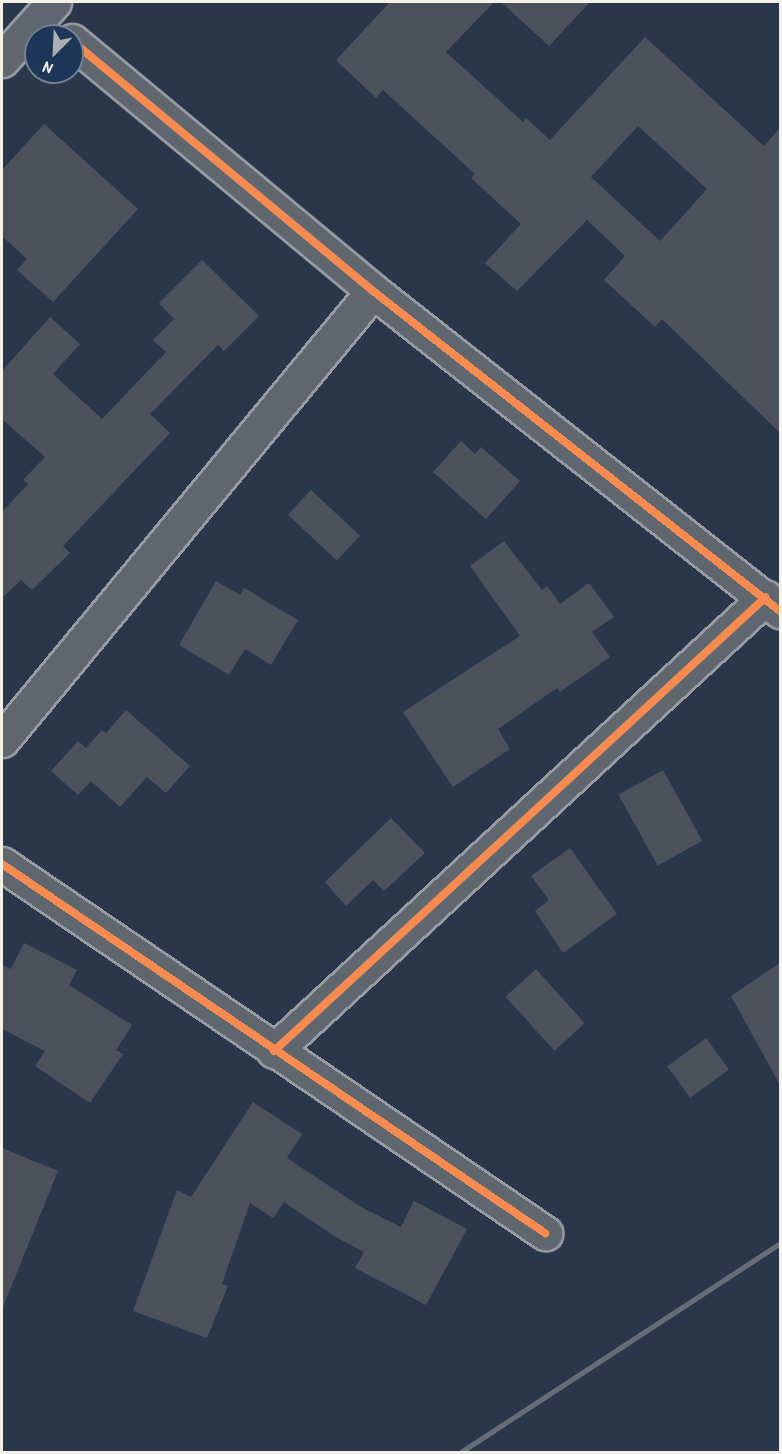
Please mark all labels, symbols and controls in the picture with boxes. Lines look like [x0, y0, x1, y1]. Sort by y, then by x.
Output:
north arrow [24, 24, 84, 84]
text: N [39, 57, 56, 80]

